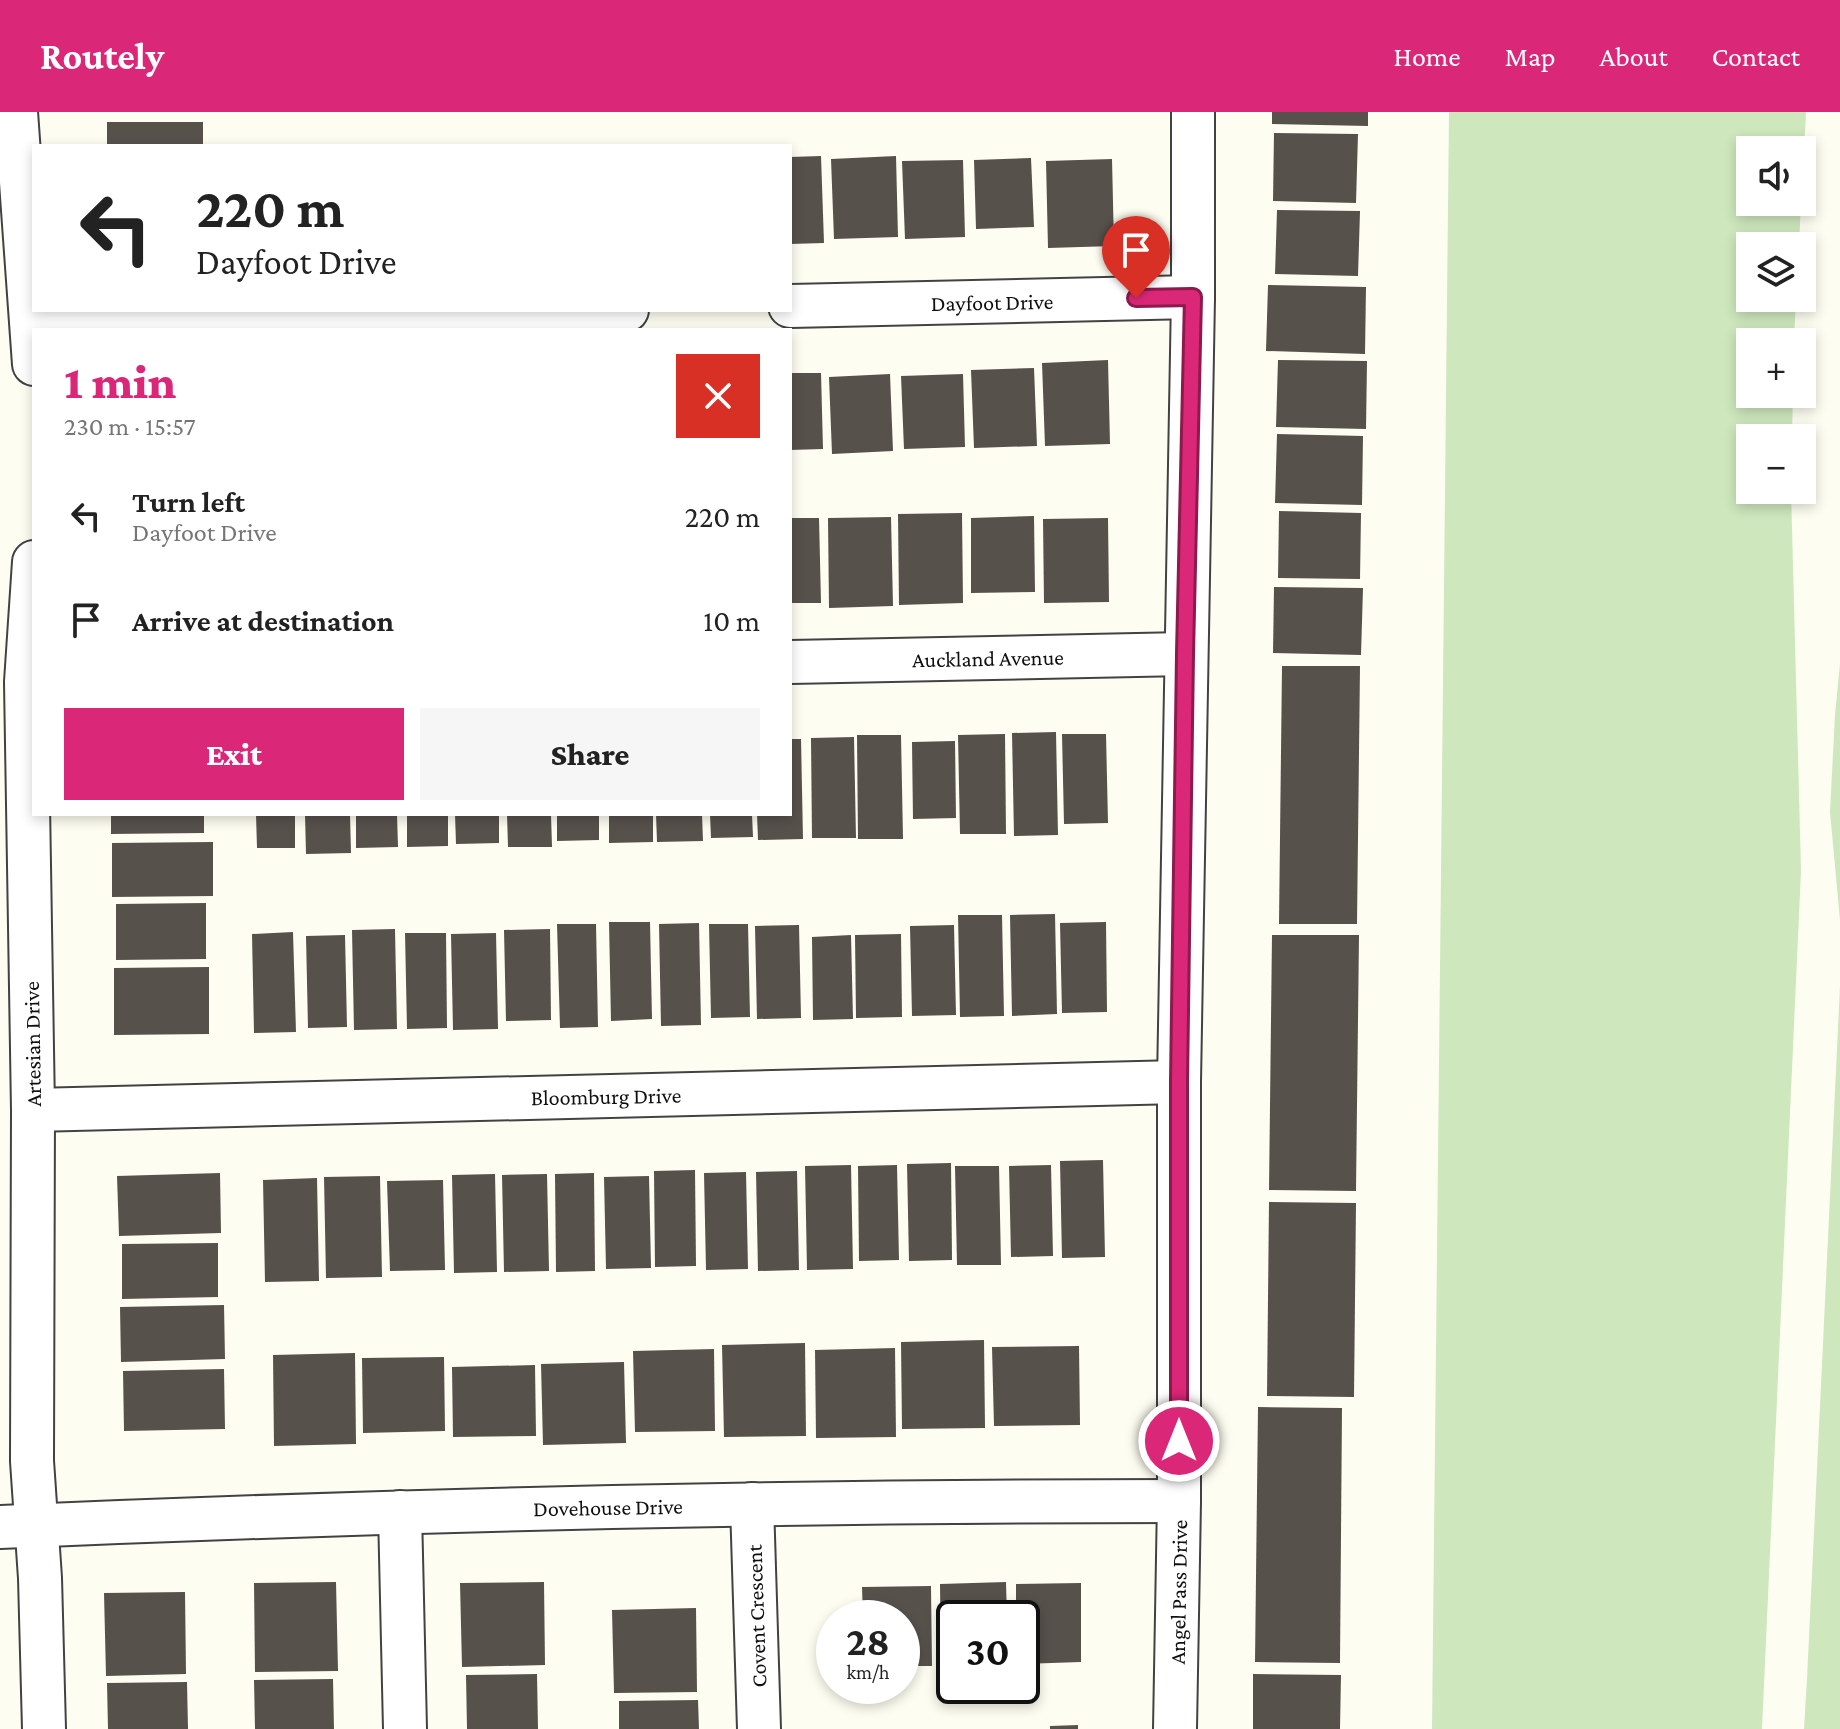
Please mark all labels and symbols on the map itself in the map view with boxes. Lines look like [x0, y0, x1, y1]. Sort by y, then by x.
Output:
pin [1102, 216, 1170, 298]
street label: Dayfoot Drive [931, 289, 1053, 316]
street label: Auckland Avenue [912, 645, 1064, 672]
street label: Artesian Drive [19, 981, 46, 1107]
street label: Bloomburg Drive [531, 1083, 681, 1110]
position arrow [1137, 1399, 1221, 1483]
street label: Dovehouse Drive [533, 1494, 683, 1521]
street label: Angel Pass Drive [1165, 1520, 1192, 1665]
street label: Covent Crescent [741, 1543, 771, 1688]
speed limit sign: 30 [936, 1600, 1040, 1704]

